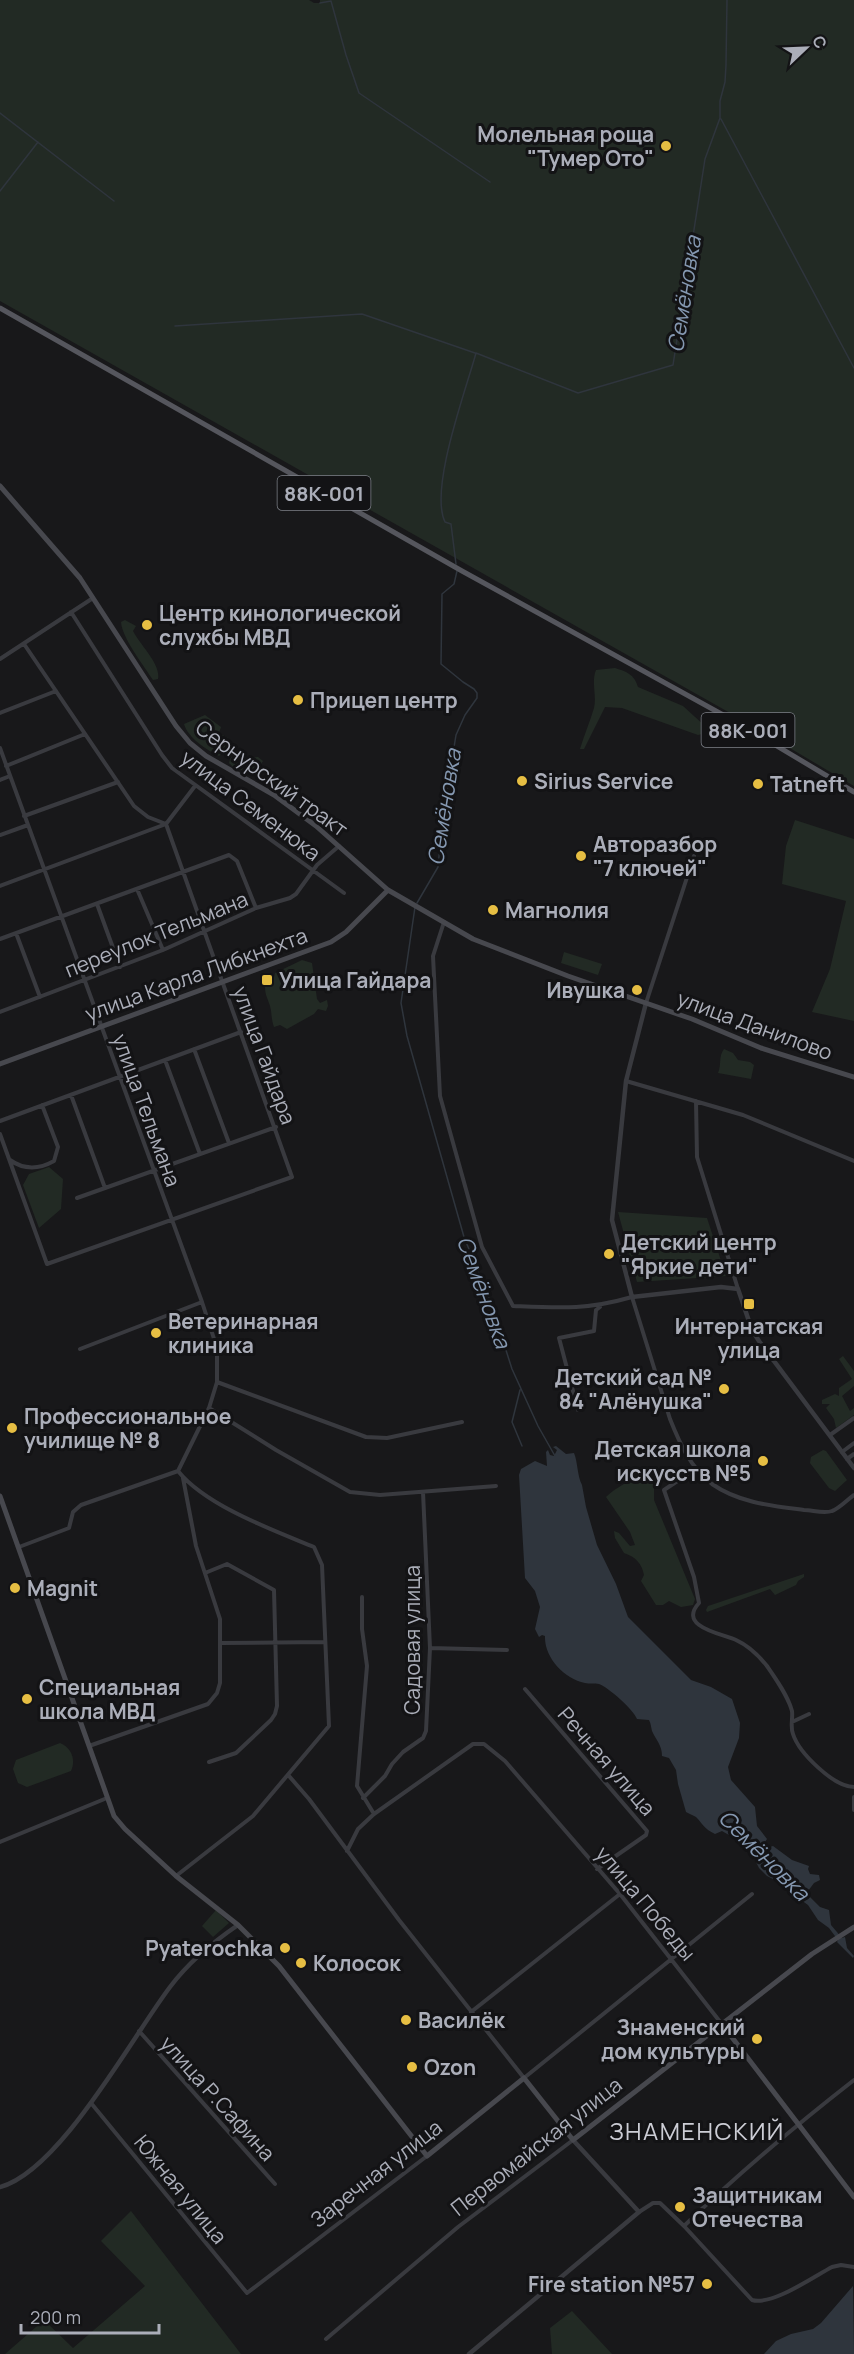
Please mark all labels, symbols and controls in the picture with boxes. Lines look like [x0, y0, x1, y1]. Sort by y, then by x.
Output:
north arrow [776, 18, 836, 78]
text: С [807, 32, 832, 52]
place label: Молельная роща "Тумер Ото" [477, 120, 654, 172]
marker: Молельная роща "Тумер Ото" [659, 139, 673, 153]
water label: Семёновка [660, 232, 708, 354]
road number: 88К-001 [278, 476, 370, 510]
place label: Центр кинологической службы МВД [159, 599, 401, 651]
marker: Центр кинологической службы МВД [140, 618, 154, 632]
place label: Прицеп центр [310, 686, 458, 714]
marker: Прицеп центр [291, 693, 305, 707]
street label: Сернурский тракт [190, 713, 354, 843]
road number: 88К-001 [702, 713, 795, 747]
street label: улица Семенюка [175, 743, 327, 867]
water label: Семёновка [420, 745, 468, 867]
place label: Sirius Service [534, 767, 673, 795]
place label: Tatneft [770, 770, 845, 798]
marker: Sirius Service [515, 774, 529, 788]
marker: Tatneft [751, 777, 765, 791]
place label: Авторазбор "7 ключей" [593, 830, 717, 882]
marker: Авторазбор "7 ключей" [574, 849, 588, 863]
street label: переулок Тельмана [60, 884, 252, 984]
place label: Магнолия [505, 896, 609, 924]
marker: Магнолия [486, 903, 500, 917]
street label: улица Карла Либкнехта [81, 921, 311, 1027]
place label: Улица Гайдара [279, 966, 431, 994]
marker: Улица Гайдара [260, 973, 274, 987]
place label: Ивушка [546, 976, 625, 1004]
street label: улица Гайдара [227, 982, 303, 1128]
marker: Ивушка [630, 983, 644, 997]
street label: улица Данилово [674, 984, 836, 1066]
street label: улица Тельмана [106, 1030, 188, 1190]
place label: Детский центр "Яркие дети" [621, 1228, 777, 1280]
water label: Семёновка [450, 1232, 519, 1354]
marker: Детский центр "Яркие дети" [602, 1247, 616, 1261]
marker: Интернатская улица [742, 1297, 756, 1311]
place label: Ветеринарная клиника [168, 1307, 319, 1359]
place label: Интернатская улица [675, 1312, 823, 1364]
marker: Ветеринарная клиника [149, 1326, 163, 1340]
place label: Детский сад № 84 "Алёнушка" [555, 1363, 712, 1415]
marker: Детский сад № 84 "Алёнушка" [717, 1382, 731, 1396]
place label: Профессиональное училище № 8 [24, 1402, 231, 1454]
marker: Профессиональное училище № 8 [5, 1421, 19, 1435]
place label: Детская школа искусств №5 [595, 1435, 751, 1487]
marker: Детская школа искусств №5 [756, 1454, 770, 1468]
street label: Садовая улица [398, 1565, 426, 1715]
place label: Magnit [27, 1574, 98, 1602]
marker: Magnit [8, 1581, 22, 1595]
place label: Специальная школа МВД [39, 1673, 180, 1725]
marker: Специальная школа МВД [20, 1692, 34, 1706]
street label: Речная улица [552, 1701, 662, 1821]
water label: Семёновка [712, 1803, 817, 1908]
street label: улица Победы [590, 1840, 702, 1966]
place label: Pyaterochka [145, 1934, 273, 1962]
marker: Pyaterochka [278, 1941, 292, 1955]
place label: Колосок [313, 1949, 401, 1977]
marker: Колосок [294, 1956, 308, 1970]
place label: Василёк [418, 2006, 506, 2034]
marker: Василёк [399, 2013, 413, 2027]
place label: Знаменский дом культуры [601, 2013, 745, 2065]
street label: улица Р.Сафина [154, 2029, 282, 2167]
marker: Знаменский дом культуры [750, 2032, 764, 2046]
place label: Ozon [424, 2053, 476, 2081]
marker: Ozon [405, 2060, 419, 2074]
street label: Первомайская улица [445, 2070, 627, 2222]
street label: Заречная улица [305, 2113, 447, 2233]
district label: ЗНАМЕНСКИЙ [609, 2114, 785, 2147]
street label: Южная улица [128, 2129, 234, 2249]
place label: Защитникам Отечества [692, 2181, 823, 2233]
marker: Защитникам Отечества [673, 2200, 687, 2214]
place label: Fire station №57 [528, 2270, 695, 2298]
marker: Fire station №57 [700, 2277, 714, 2291]
scale bar [21, 2297, 159, 2335]
text: 200 m [30, 2305, 81, 2329]

